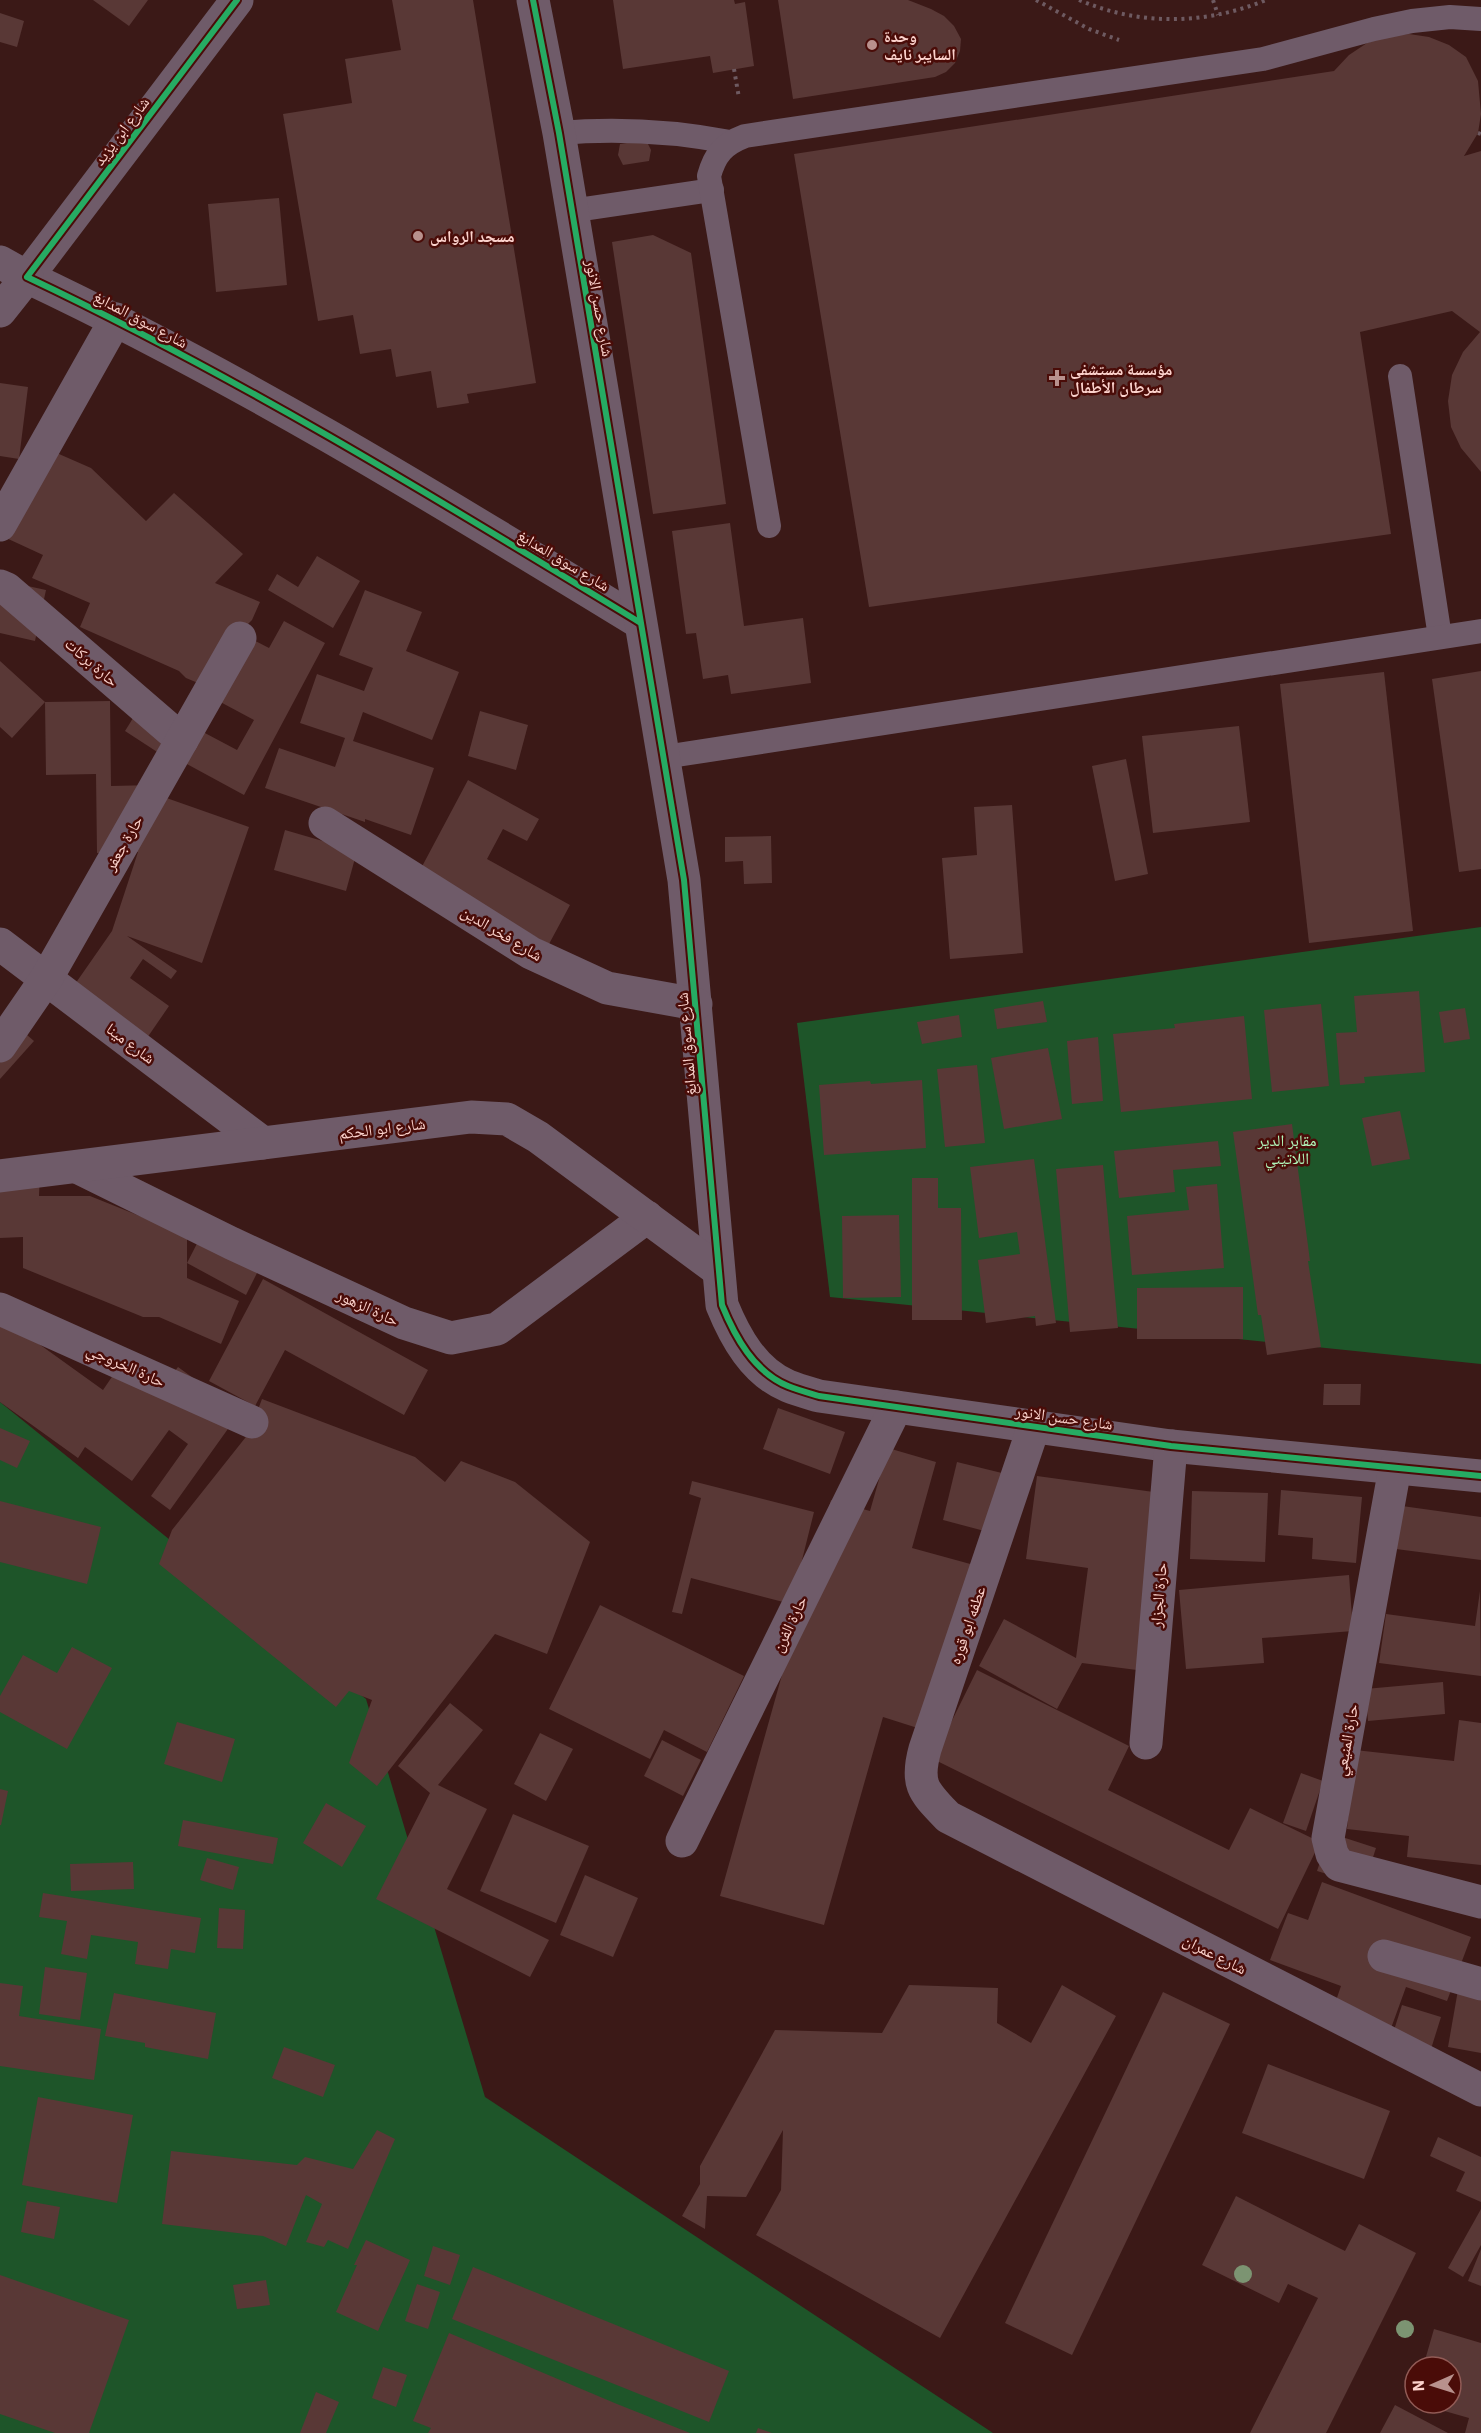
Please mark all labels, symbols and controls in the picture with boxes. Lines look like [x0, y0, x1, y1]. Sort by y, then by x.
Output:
place label: وحدة السايبر نايف [884, 26, 956, 64]
marker: وحدة السايبر نايف [865, 38, 879, 52]
street label: شارع ابن يزيد [89, 93, 154, 170]
place label: مسجد الرواس [430, 226, 515, 246]
marker: مسجد الرواس [411, 229, 425, 243]
street label: شارع حسن الانور [580, 257, 618, 358]
street label: شارع سوق المدابغ [90, 286, 191, 353]
place label: مؤسسة مستشفى سرطان الأطفال [1070, 359, 1172, 397]
marker: مؤسسة مستشفى سرطان الأطفال [1048, 369, 1066, 387]
street label: شارع سوق المدابغ [514, 525, 614, 596]
street label: حارة بركات [61, 633, 123, 691]
street label: حارة جعفر [99, 812, 147, 875]
street label: شارع فخر الدين [457, 901, 546, 966]
street label: شارع سوق المدابغ [672, 991, 701, 1096]
street label: شارع مينا [102, 1018, 159, 1069]
street label: شارع ابو الحكم [337, 1113, 427, 1144]
park label: مقابر الدير اللاتيني [1257, 1130, 1316, 1171]
street label: حارة الزهور [333, 1284, 402, 1330]
street label: حارة الخروجي [82, 1339, 168, 1394]
street label: شارع حسن الانور [1013, 1400, 1114, 1435]
street label: حارة الجزار [1145, 1562, 1171, 1629]
street label: عطفه ابو قوره [944, 1583, 990, 1667]
street label: حارة الفرن [767, 1593, 812, 1656]
street label: حارة المنيعي [1330, 1703, 1365, 1778]
street label: شارع عمران [1179, 1930, 1250, 1979]
north arrow [1403, 2355, 1463, 2415]
text: N [1408, 2379, 1428, 2392]

